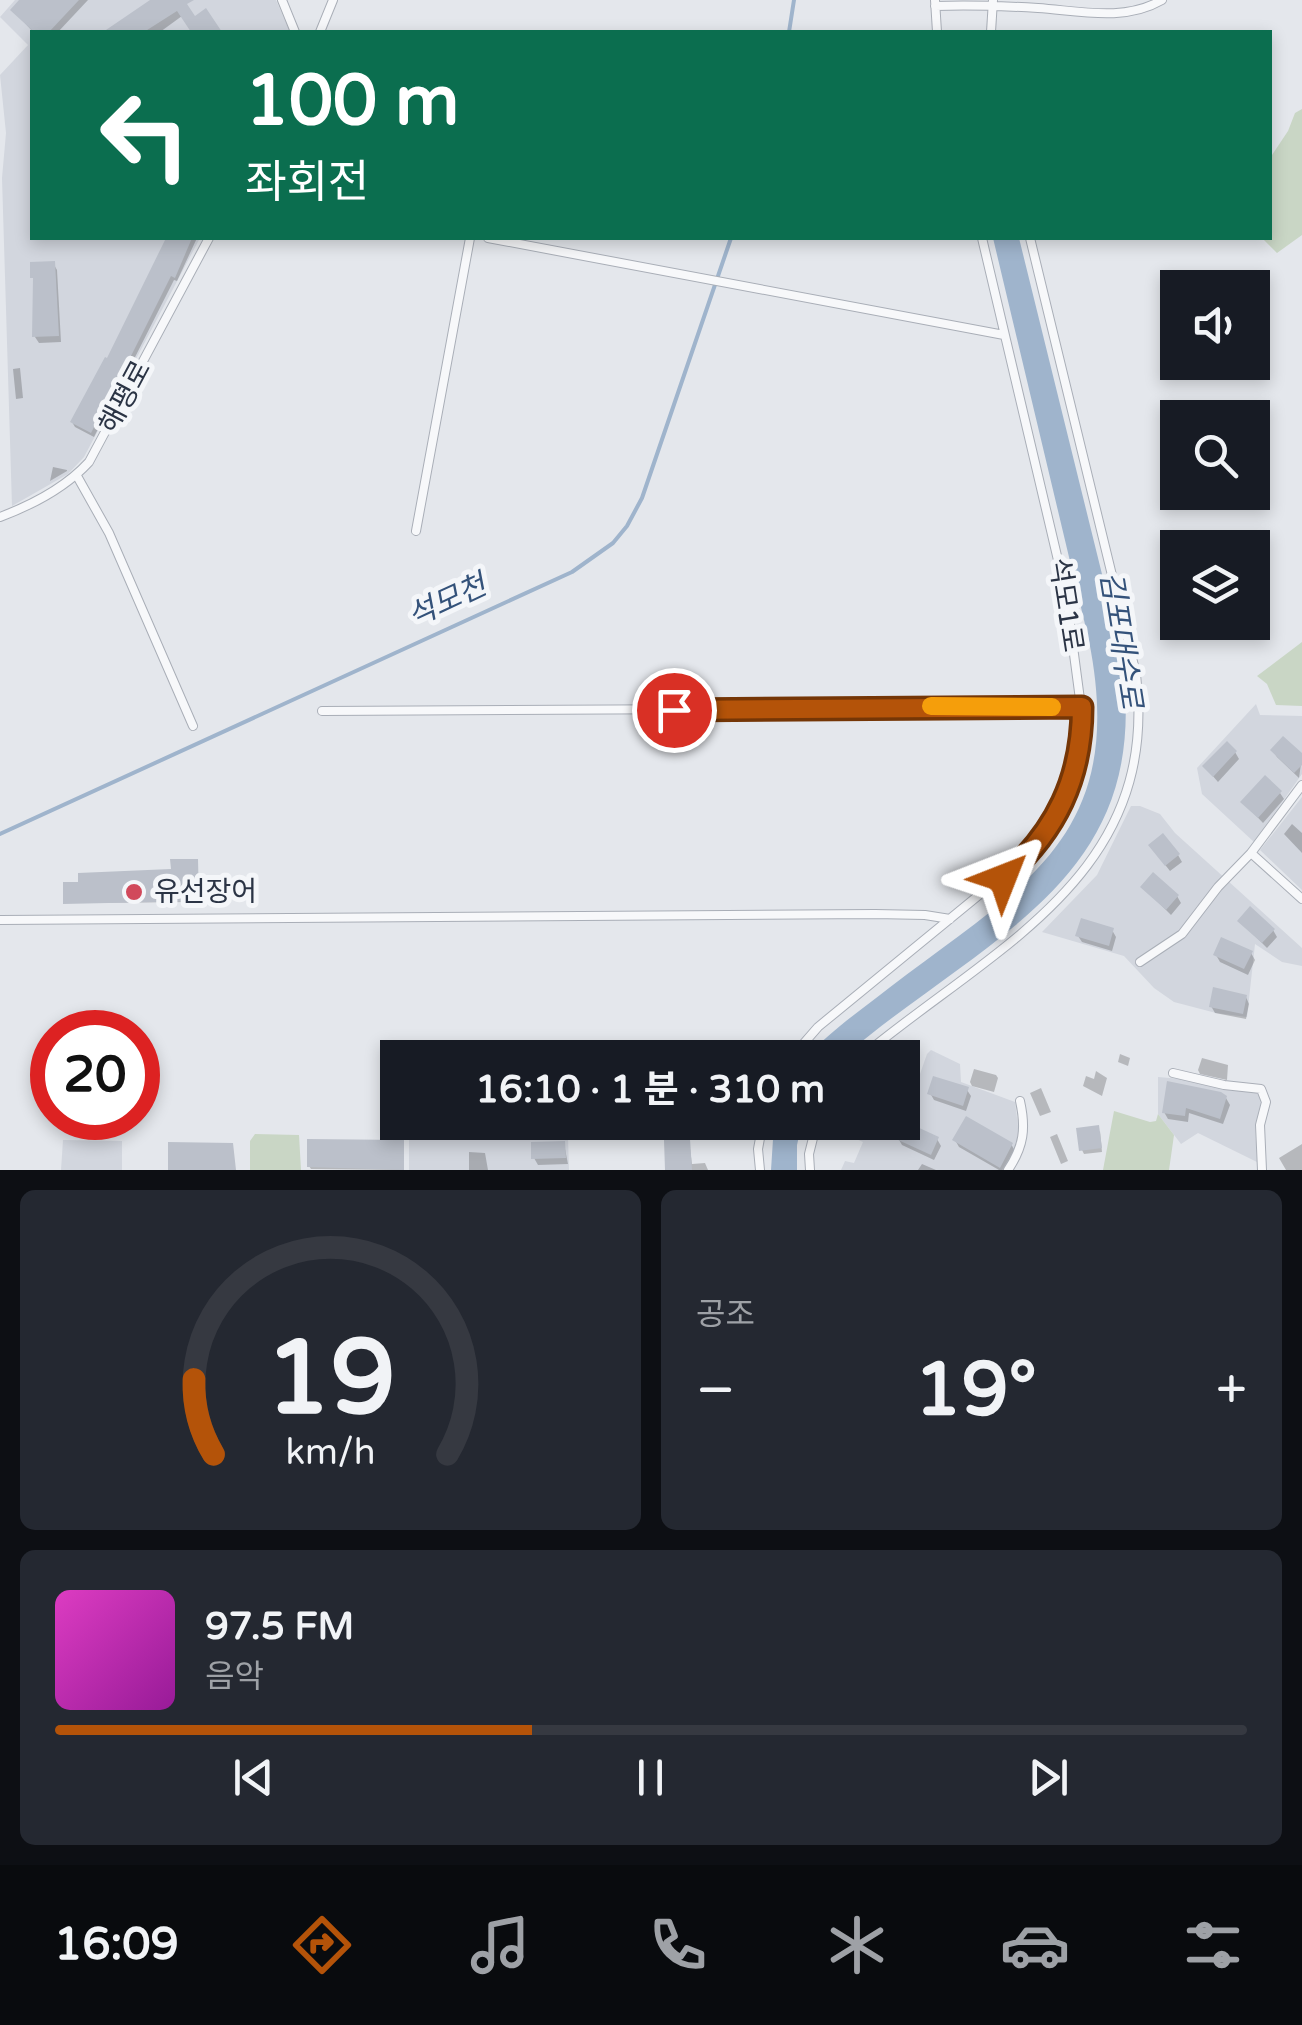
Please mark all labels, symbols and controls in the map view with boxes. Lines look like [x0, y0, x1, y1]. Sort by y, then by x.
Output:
text: 100 m [245, 60, 459, 144]
icon: left [80, 70, 210, 200]
text: 좌회전 [245, 156, 369, 210]
map controls [1160, 270, 1270, 640]
button: sound [1160, 270, 1270, 380]
street label: 해평로 [92, 355, 158, 439]
button: search [1160, 400, 1270, 510]
button: layers [1160, 530, 1270, 640]
street label: 석모1로 [1042, 555, 1090, 655]
water label: 석모천 [402, 565, 495, 635]
water label: 김포대수로 [1092, 569, 1150, 712]
pin [632, 668, 717, 753]
icon: arrive [647, 683, 702, 738]
position arrow [951, 826, 1055, 930]
place label: 유선장어 [154, 875, 257, 909]
marker: 유선장어 [123, 881, 145, 903]
speed limit sign: 20 [30, 1010, 160, 1140]
text: 16:10 · 1 분 · 310 m [475, 1067, 825, 1113]
text: 공조 [696, 1296, 755, 1334]
text: 19 [265, 1317, 396, 1442]
text: 19° [914, 1345, 1037, 1435]
text: − [696, 1358, 735, 1424]
text: + [1216, 1358, 1247, 1424]
text: km/h [286, 1431, 375, 1474]
text: 97.5 FM [205, 1604, 354, 1650]
text: 음악 [205, 1658, 264, 1696]
icon: previous [226, 1750, 281, 1805]
icon: pause [623, 1750, 678, 1805]
icon: next [1021, 1750, 1076, 1805]
icon: directions [287, 1910, 357, 1980]
icon: music [465, 1910, 535, 1980]
icon: phone [643, 1910, 713, 1980]
icon: climate [822, 1910, 892, 1980]
icon: car [1000, 1910, 1070, 1980]
icon: filters [1178, 1910, 1248, 1980]
text: 16:09 [54, 1918, 179, 1972]

